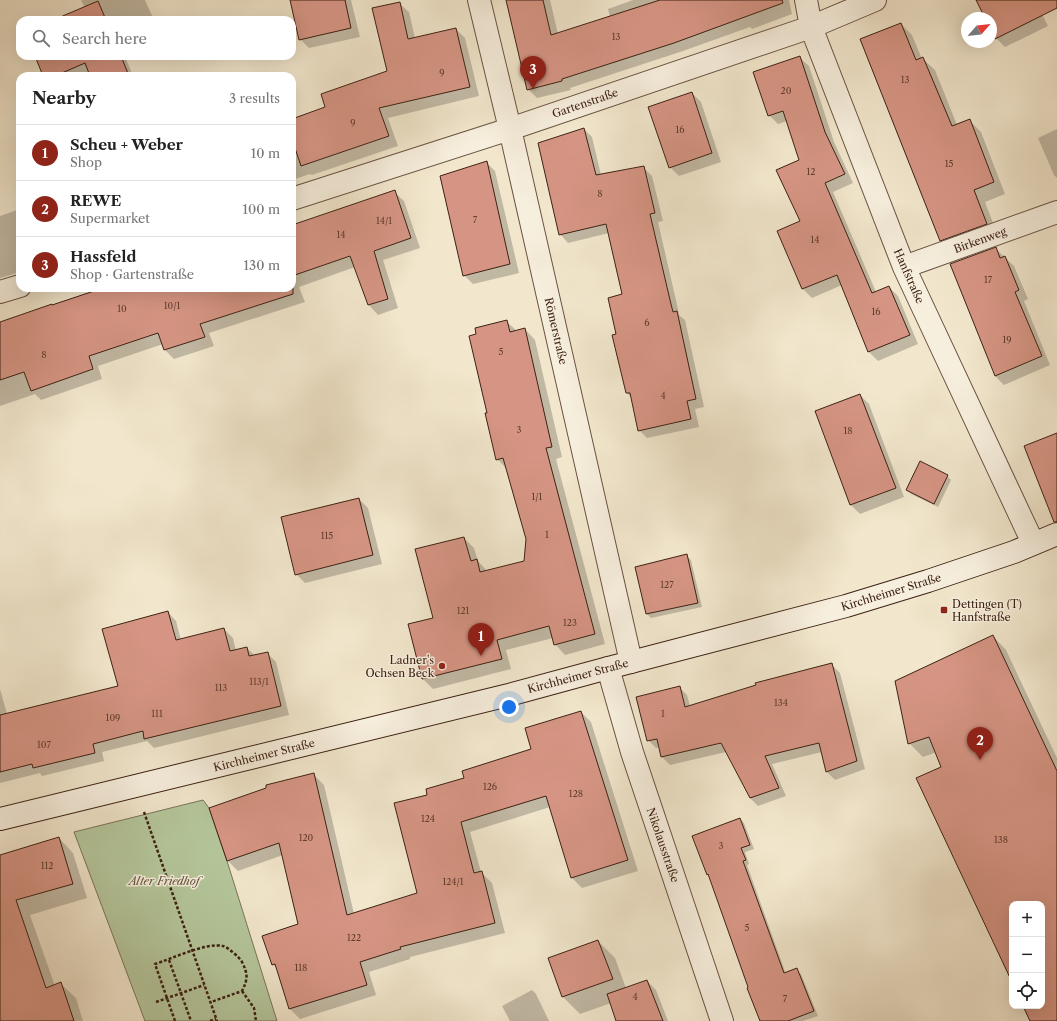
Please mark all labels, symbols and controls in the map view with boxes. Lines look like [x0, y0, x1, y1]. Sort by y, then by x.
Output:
north arrow [961, 12, 997, 48]
search box [16, 16, 296, 60]
icon: search [30, 27, 52, 49]
text: Search here [62, 29, 147, 48]
house number: 13 [612, 31, 620, 42]
pin: 3 [520, 56, 546, 89]
house number: 9 [439, 67, 445, 78]
house number: 13 [901, 74, 909, 85]
street label: Gartenstraße [550, 85, 620, 121]
house number: 20 [781, 85, 792, 96]
text: Nearby [32, 88, 96, 108]
text: 3 results [229, 90, 280, 106]
house number: 9 [350, 117, 356, 128]
house number: 16 [675, 124, 685, 135]
text: Scheu + Weber [70, 135, 183, 154]
text: 1 [42, 145, 48, 161]
text: 10 m [251, 145, 280, 161]
text: Shop [70, 154, 102, 170]
house number: 15 [945, 158, 953, 169]
house number: 12 [807, 166, 815, 177]
house number: 8 [597, 188, 603, 199]
text: REWE [70, 191, 121, 210]
text: 2 [41, 201, 49, 217]
text: 100 m [242, 201, 280, 217]
text: Supermarket [70, 210, 150, 226]
house number: 7 [473, 214, 478, 225]
house number: 14/1 [376, 215, 392, 226]
street label: Birkenweg [952, 224, 1008, 256]
house number: 14 [337, 229, 346, 240]
house number: 14 [811, 234, 820, 245]
street label: Hanfstraße [891, 246, 927, 306]
text: Hassfeld [70, 247, 137, 266]
text: 3 [41, 257, 49, 273]
text: 130 m [244, 257, 280, 273]
text: Shop · Gartenstraße [70, 266, 194, 282]
house number: 17 [984, 274, 993, 285]
street label: Römerstraße [541, 296, 571, 366]
house number: 10/1 [164, 300, 180, 311]
house number: 10 [117, 303, 127, 314]
house number: 16 [871, 306, 881, 317]
house number: 6 [644, 317, 650, 328]
house number: 19 [1002, 334, 1012, 345]
house number: 5 [499, 346, 504, 357]
house number: 8 [41, 349, 47, 360]
house number: 4 [660, 390, 666, 401]
house number: 3 [517, 424, 522, 435]
house number: 18 [843, 425, 853, 436]
house number: 1/1 [532, 491, 543, 502]
house number: 1 [545, 529, 549, 540]
house number: 115 [321, 530, 333, 541]
street label: Kirchheimer Straße [839, 570, 943, 614]
house number: 127 [660, 579, 674, 590]
place label: Dettingen (T) Hanfstraße [952, 597, 1022, 624]
house number: 121 [457, 605, 470, 616]
marker: Dettingen (T) Hanfstraße [939, 605, 949, 615]
house number: 123 [563, 617, 577, 628]
pin: 1 [468, 623, 494, 656]
place label: Ladner's Ochsen Beck [365, 653, 435, 680]
street label: Kirchheimer Straße [526, 656, 630, 696]
marker: Ladner's Ochsen Beck [437, 661, 447, 671]
house number: 113/1 [249, 676, 269, 687]
house number: 113 [215, 682, 227, 693]
your location [499, 697, 519, 717]
house number: 134 [774, 697, 788, 708]
house number: 111 [151, 708, 163, 719]
house number: 1 [661, 708, 665, 719]
house number: 109 [106, 712, 120, 723]
pin: 2 [967, 727, 993, 760]
street label: Kirchheimer Straße [212, 736, 316, 774]
house number: 107 [37, 739, 52, 750]
house number: 126 [483, 781, 497, 792]
house number: 128 [569, 788, 583, 799]
street label: Nikolausstraße [644, 806, 682, 884]
house number: 124 [421, 813, 435, 824]
house number: 120 [299, 832, 314, 843]
house number: 138 [994, 834, 1008, 845]
house number: 3 [719, 840, 724, 851]
house number: 112 [41, 860, 53, 871]
park label: Alter Friedhof [127, 874, 204, 888]
house number: 124/1 [442, 876, 464, 887]
map controls [1009, 901, 1045, 1009]
button: + [1009, 901, 1045, 937]
house number: 5 [745, 922, 750, 933]
house number: 122 [347, 932, 361, 943]
button: − [1009, 937, 1045, 973]
house number: 118 [295, 962, 307, 973]
button: locate [1009, 973, 1045, 1009]
house number: 4 [632, 991, 638, 1002]
house number: 7 [783, 993, 788, 1004]

